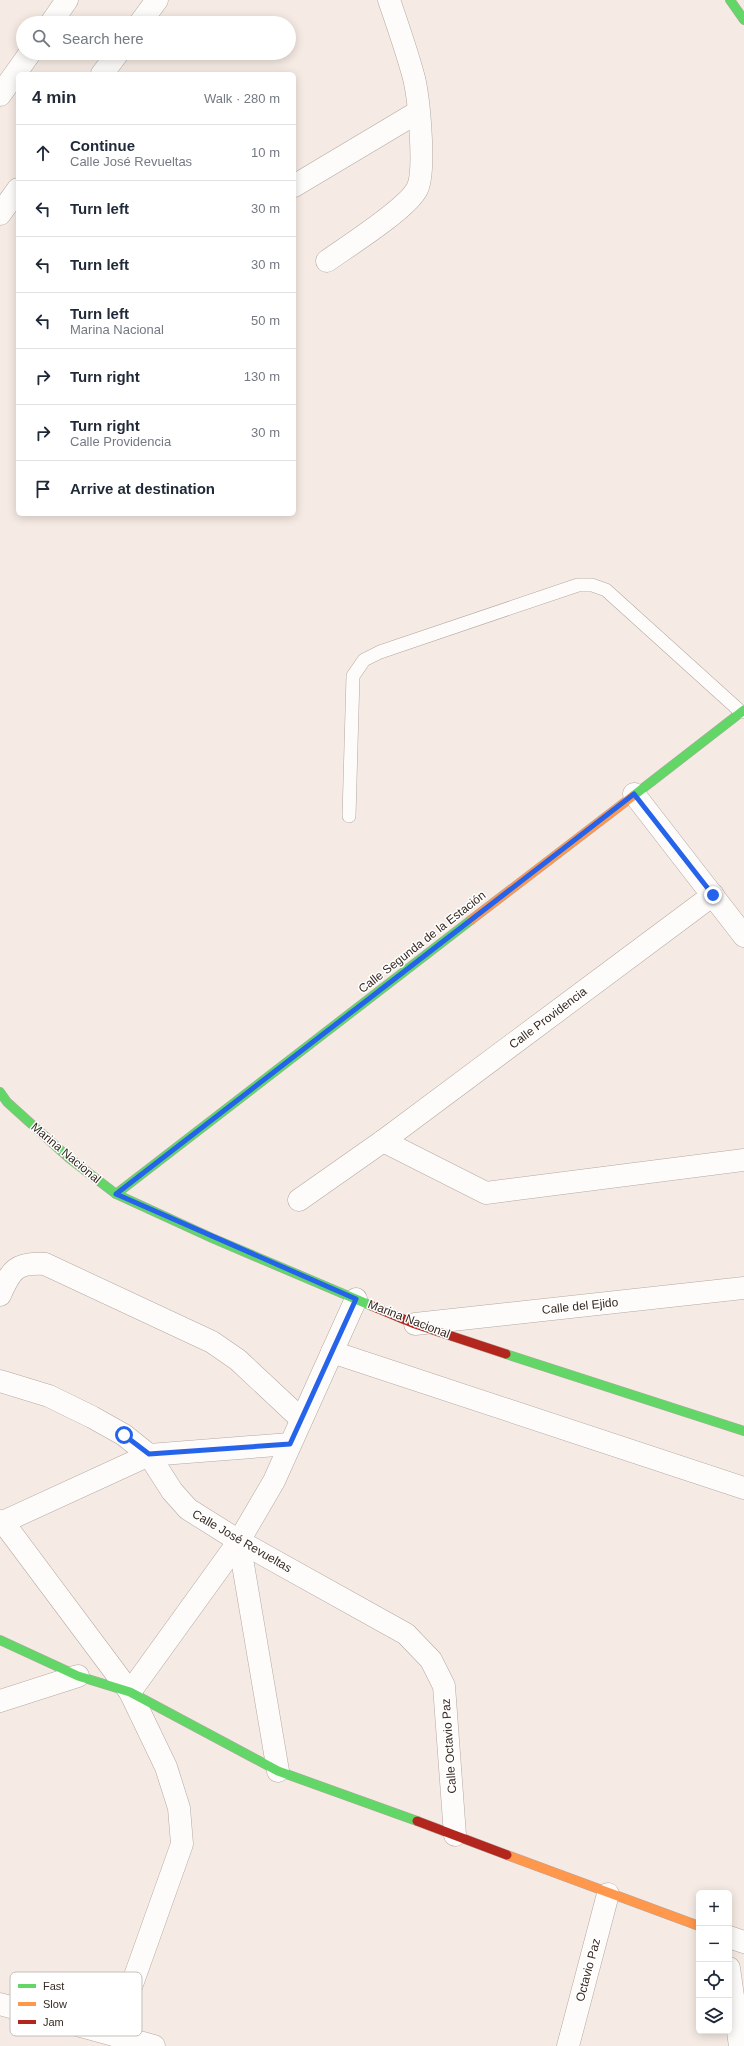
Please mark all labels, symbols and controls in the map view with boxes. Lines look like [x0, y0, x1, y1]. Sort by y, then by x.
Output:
search box [16, 16, 296, 60]
icon: search [30, 27, 52, 49]
text: Search here [62, 30, 144, 47]
text: 4 min [32, 88, 76, 107]
text: Walk · 280 m [204, 91, 280, 106]
text: Continue [70, 137, 135, 154]
icon: ahead [32, 142, 54, 164]
text: 10 m [251, 145, 280, 160]
text: Calle José Revueltas [70, 154, 192, 169]
icon: left [32, 198, 54, 220]
text: Turn left [70, 200, 129, 217]
text: 30 m [251, 201, 280, 216]
icon: left [32, 254, 54, 276]
text: Turn left [70, 256, 129, 273]
text: 30 m [251, 257, 280, 272]
text: Turn left [70, 305, 129, 322]
icon: left [32, 310, 54, 332]
text: 50 m [251, 313, 280, 328]
text: Marina Nacional [70, 322, 164, 337]
icon: right [32, 366, 54, 388]
text: Turn right [70, 368, 140, 385]
text: 130 m [244, 369, 280, 384]
text: Turn right [70, 417, 140, 434]
icon: right [32, 422, 54, 444]
text: 30 m [251, 425, 280, 440]
text: Calle Providencia [70, 434, 171, 449]
icon: arrive [32, 478, 54, 500]
text: Arrive at destination [70, 480, 215, 497]
route end [704, 886, 722, 904]
street label: Calle Segunda de la Estación [356, 888, 488, 996]
street label: Calle Providencia [506, 984, 590, 1052]
street label: Marina Nacional [28, 1120, 104, 1186]
street label: Calle del Ejido [541, 1295, 619, 1317]
street label: Marina Nacional [366, 1297, 452, 1341]
route start [115, 1426, 133, 1444]
street label: Calle José Revueltas [190, 1507, 294, 1575]
street label: Calle Octavio Paz [439, 1698, 459, 1794]
map controls [696, 1890, 732, 2034]
button: + [696, 1890, 732, 1926]
button: − [696, 1926, 732, 1962]
street label: Octavio Paz [573, 1937, 603, 2003]
button: locate [696, 1962, 732, 1998]
legend [10, 1972, 142, 2036]
text: Fast [43, 1980, 64, 1992]
text: Slow [43, 1998, 67, 2010]
button: layers [696, 1998, 732, 2034]
text: Jam [43, 2016, 64, 2028]

